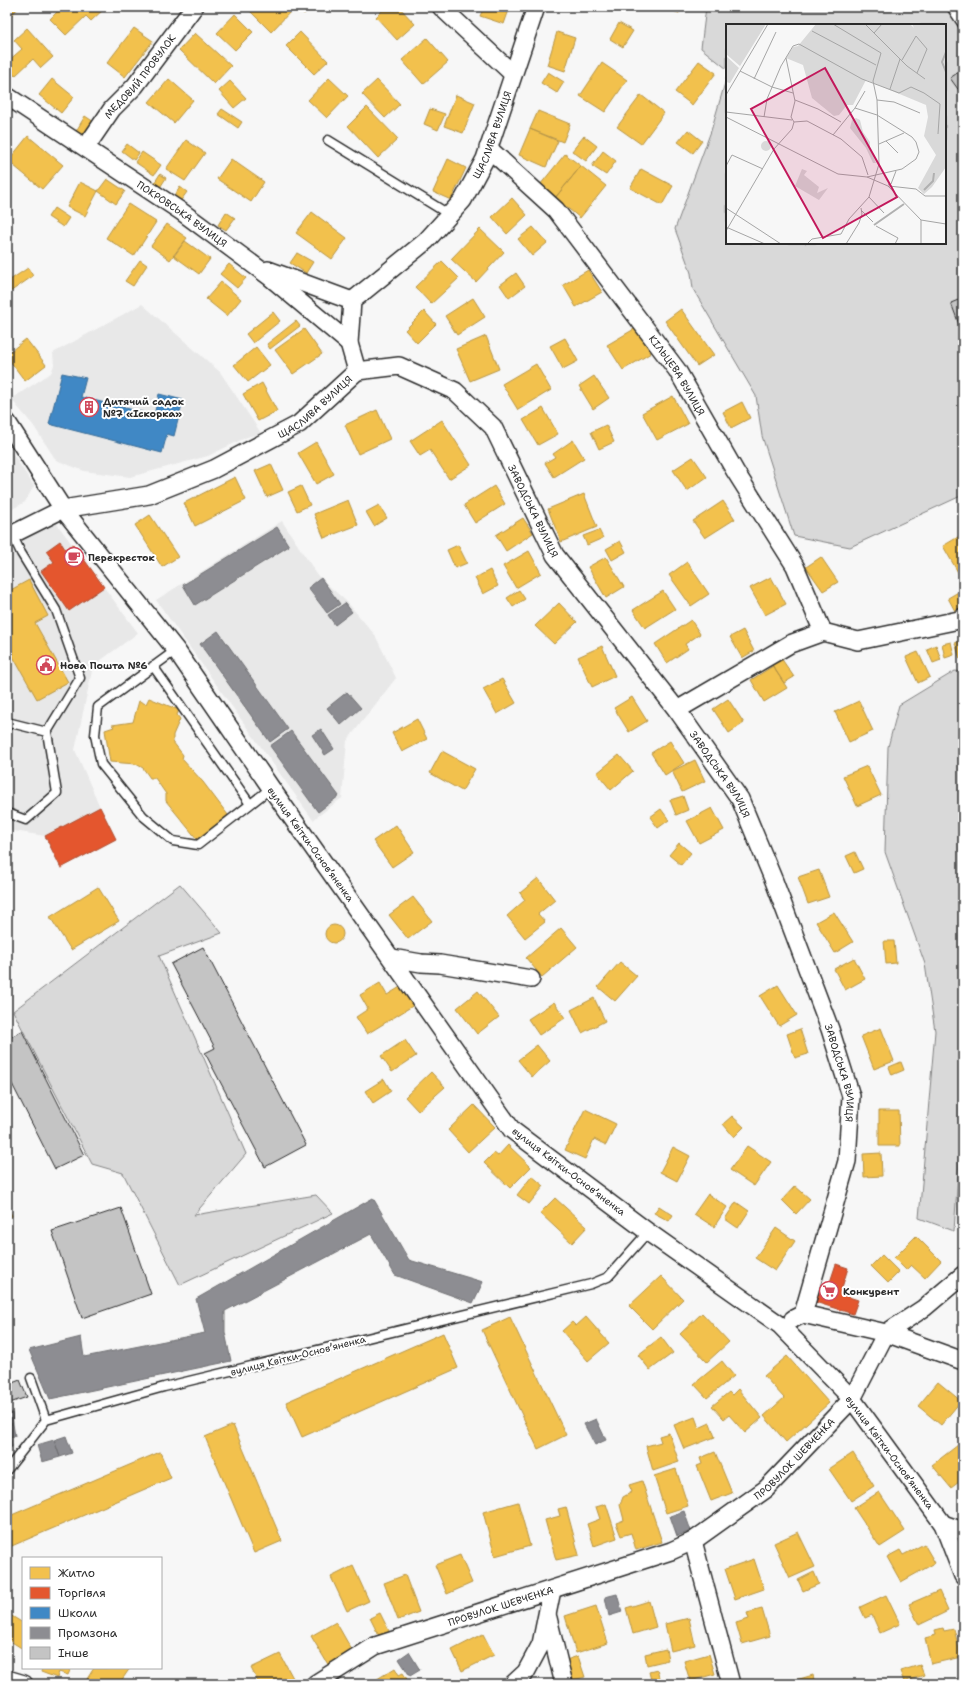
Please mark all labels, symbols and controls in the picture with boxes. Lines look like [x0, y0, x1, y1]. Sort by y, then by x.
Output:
inset map [726, 24, 946, 244]
street label: МЕДОВИЙ ПРОВУЛОК [101, 31, 179, 121]
street label: ЩАСЛИВА ВУЛИЦЯ [470, 89, 514, 181]
street label: ПОКРОВСЬКА ВУЛИЦЯ [134, 178, 230, 250]
street label: КІЛЬЦЕВА ВУЛИЦЯ [646, 332, 708, 418]
street label: ЩАСЛИВА ВУЛИЦЯ [276, 373, 355, 441]
place label: Дитячий садок №7 «Іскорка» [103, 395, 185, 420]
building icon: Дитячий садок №7 «Іскорка» [78, 396, 100, 418]
street label: ЗАВОДСЬКА ВУЛИЦЯ [505, 462, 561, 560]
cafe icon: Перекресток [63, 546, 85, 568]
place label: Перекресток [88, 551, 156, 564]
public building icon: Нова Пошта №6 [35, 654, 57, 676]
place label: Нова Пошта №6 [60, 659, 148, 672]
street label: ЗАВОДСЬКА ВУЛИЦЯ [687, 728, 753, 820]
street label: вулиця Квітки-Основʼяненка [265, 784, 357, 905]
street label: ЗАВОДСЬКА ВУЛИЦЯ [822, 1022, 857, 1122]
street label: вулиця Квітки-Основʼяненка [509, 1124, 629, 1219]
supermarket icon: Конкурент [818, 1280, 840, 1302]
place label: Конкурент [843, 1285, 899, 1298]
street label: вулиця Квітки-Основʼяненка [229, 1332, 368, 1379]
street label: вулиця Квітки-Основʼяненка [843, 1393, 937, 1512]
street label: ПРОВУЛОК ШЕВЧЕНКА [751, 1415, 838, 1503]
legend [22, 1557, 162, 1669]
text: Житло [58, 1565, 95, 1581]
street label: ПРОВУЛОК ШЕВЧЕНКА [446, 1583, 555, 1629]
text: Торгівля [58, 1585, 106, 1601]
text: Школи [58, 1605, 97, 1621]
text: Промзона [58, 1625, 118, 1641]
text: Інше [58, 1645, 89, 1661]

